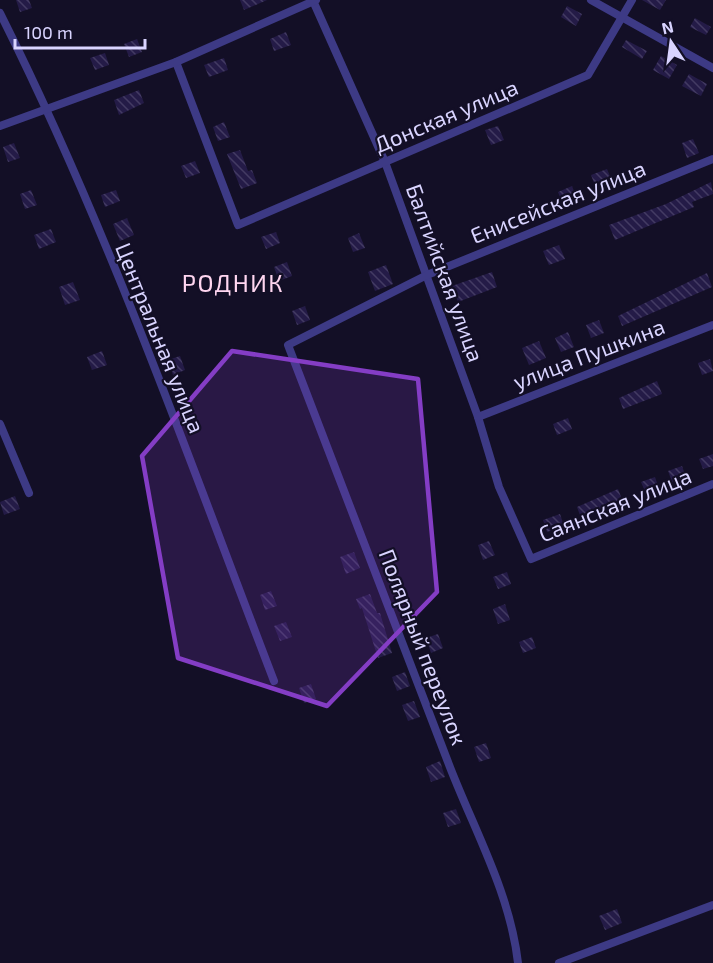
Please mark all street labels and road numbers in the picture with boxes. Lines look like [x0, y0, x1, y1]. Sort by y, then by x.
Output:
street label: Донская улица [370, 73, 522, 158]
street label: Енисейская улица [466, 154, 649, 249]
street label: Балтийская улица [401, 180, 490, 365]
street label: Центральная улица [110, 239, 211, 437]
street label: улица Пушкина [509, 312, 668, 395]
street label: Саянская улица [534, 462, 695, 547]
street label: Полярный переулок [374, 545, 473, 749]

